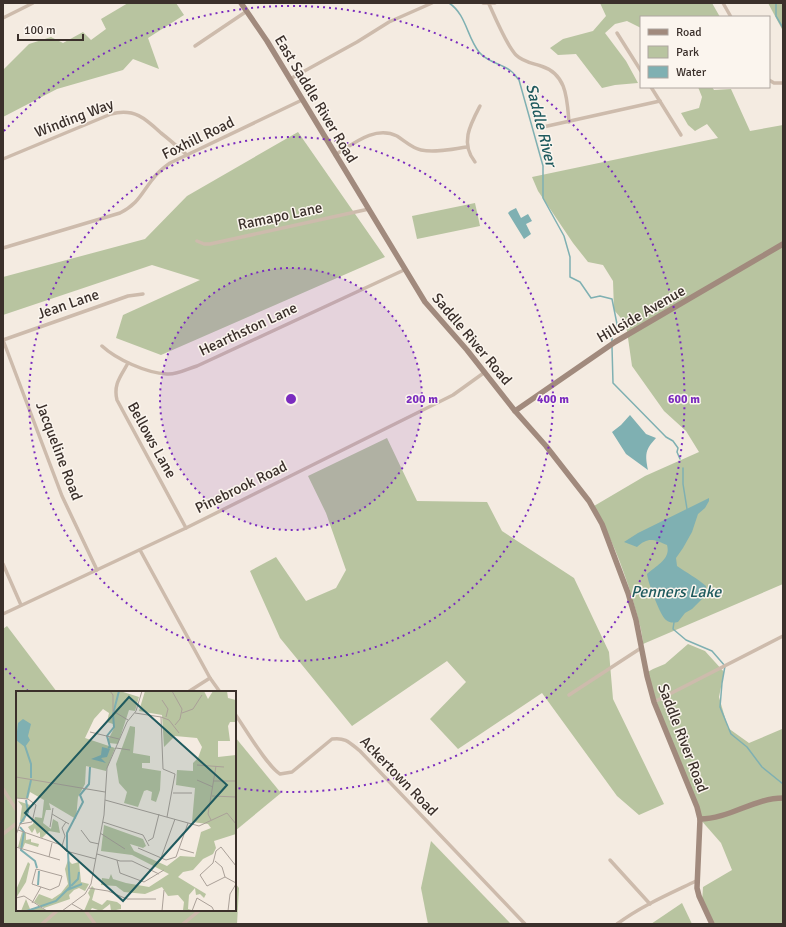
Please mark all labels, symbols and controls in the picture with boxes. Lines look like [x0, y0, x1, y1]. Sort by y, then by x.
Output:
scale bar [18, 16, 83, 42]
legend [640, 16, 770, 88]
text: 100 m [24, 23, 56, 38]
text: Road [676, 25, 702, 40]
street label: East Saddle River Road [271, 32, 361, 166]
text: Park [676, 45, 699, 60]
text: Water [676, 65, 707, 80]
water label: Saddle River [521, 81, 561, 171]
street label: Winding Way [32, 95, 116, 141]
street label: Foxhill Road [159, 113, 237, 163]
street label: Ramapo Lane [236, 198, 324, 234]
street label: Hillside Avenue [594, 281, 688, 347]
street label: Jean Lane [35, 285, 101, 323]
street label: Saddle River Road [428, 289, 516, 389]
street label: Hearthston Lane [196, 298, 300, 360]
centre of rings [284, 392, 298, 406]
text: 200 m [406, 392, 438, 407]
text: 400 m [537, 392, 569, 407]
text: 600 m [668, 392, 700, 407]
street label: Jacqueline Road [32, 399, 86, 503]
street label: Bellows Lane [124, 399, 180, 481]
street label: Pinebrook Road [192, 457, 290, 517]
water label: Penners Lake [631, 582, 722, 602]
street label: Saddle River Road [654, 681, 712, 795]
inset map [16, 691, 236, 911]
street label: Ackertown Road [356, 732, 442, 820]

